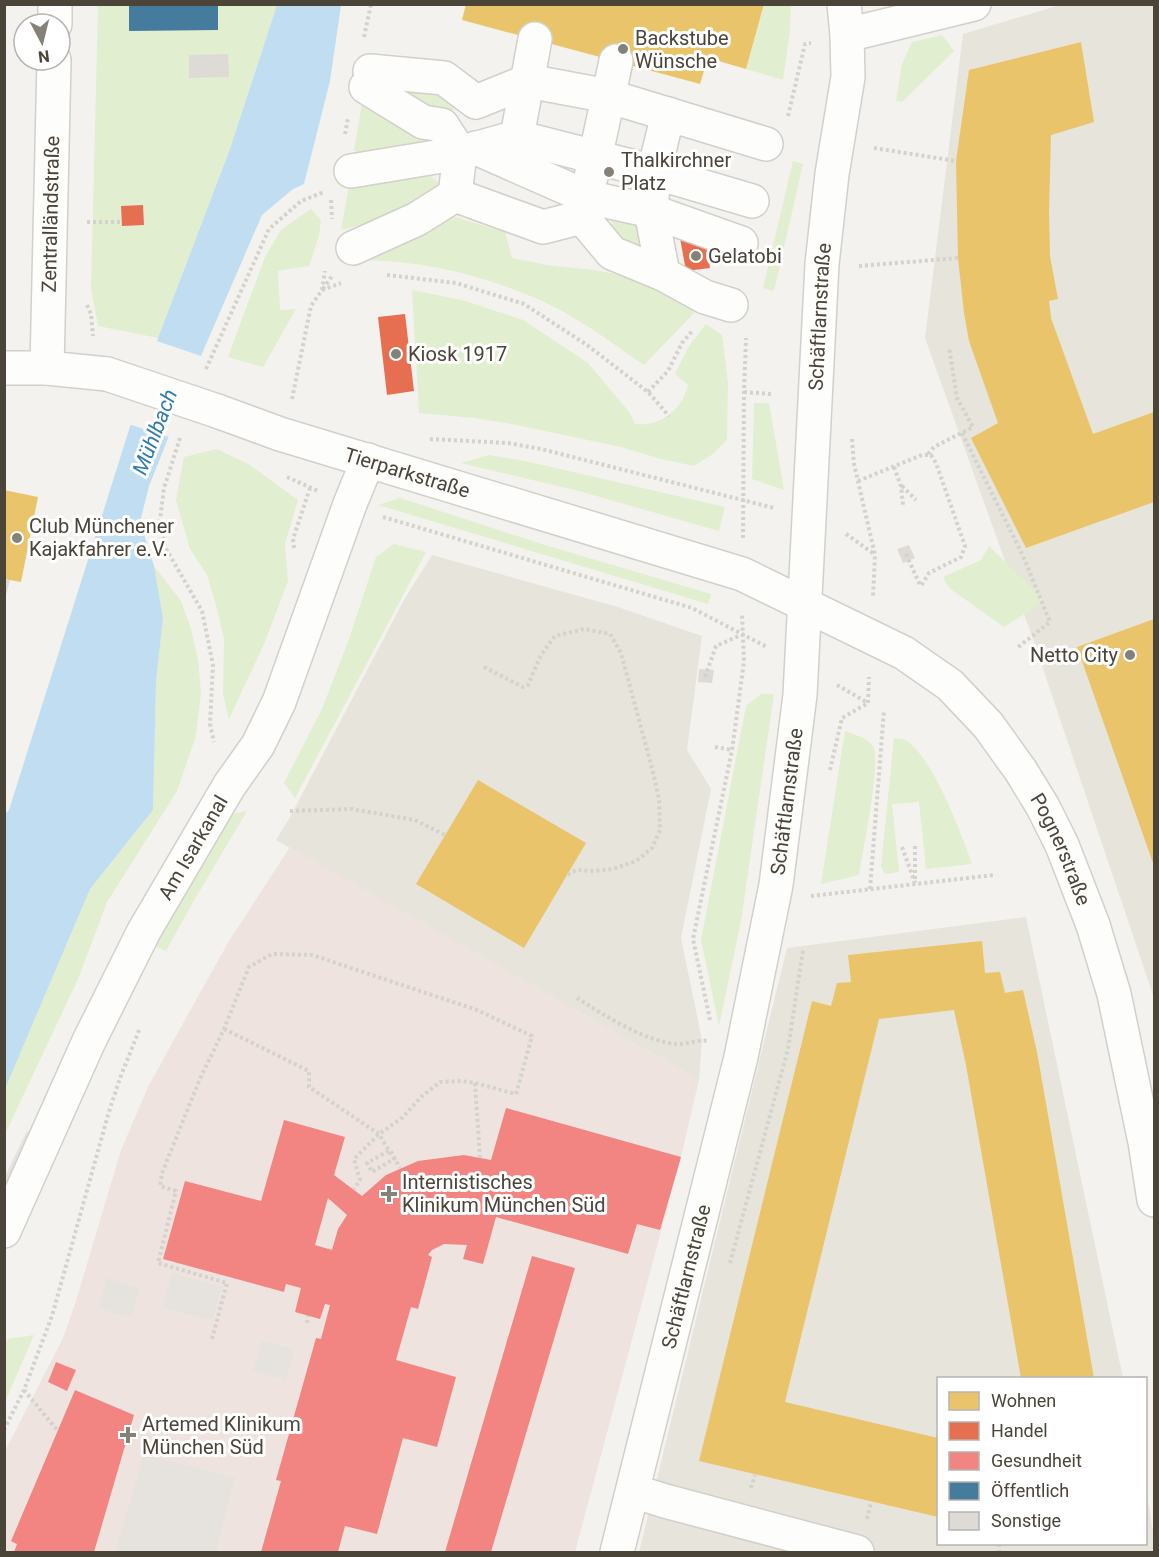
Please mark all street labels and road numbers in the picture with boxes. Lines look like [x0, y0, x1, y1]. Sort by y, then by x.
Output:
street label: Zentralländstraße [37, 135, 64, 293]
street label: Schäftlarnstraße [804, 242, 836, 391]
street label: Tierparkstraße [342, 442, 473, 503]
street label: Schäftlarnstraße [765, 727, 808, 876]
street label: Pognerstraße [1025, 789, 1096, 909]
street label: Am Isarkanal [153, 791, 233, 904]
street label: Schäftlarnstraße [656, 1202, 716, 1351]

